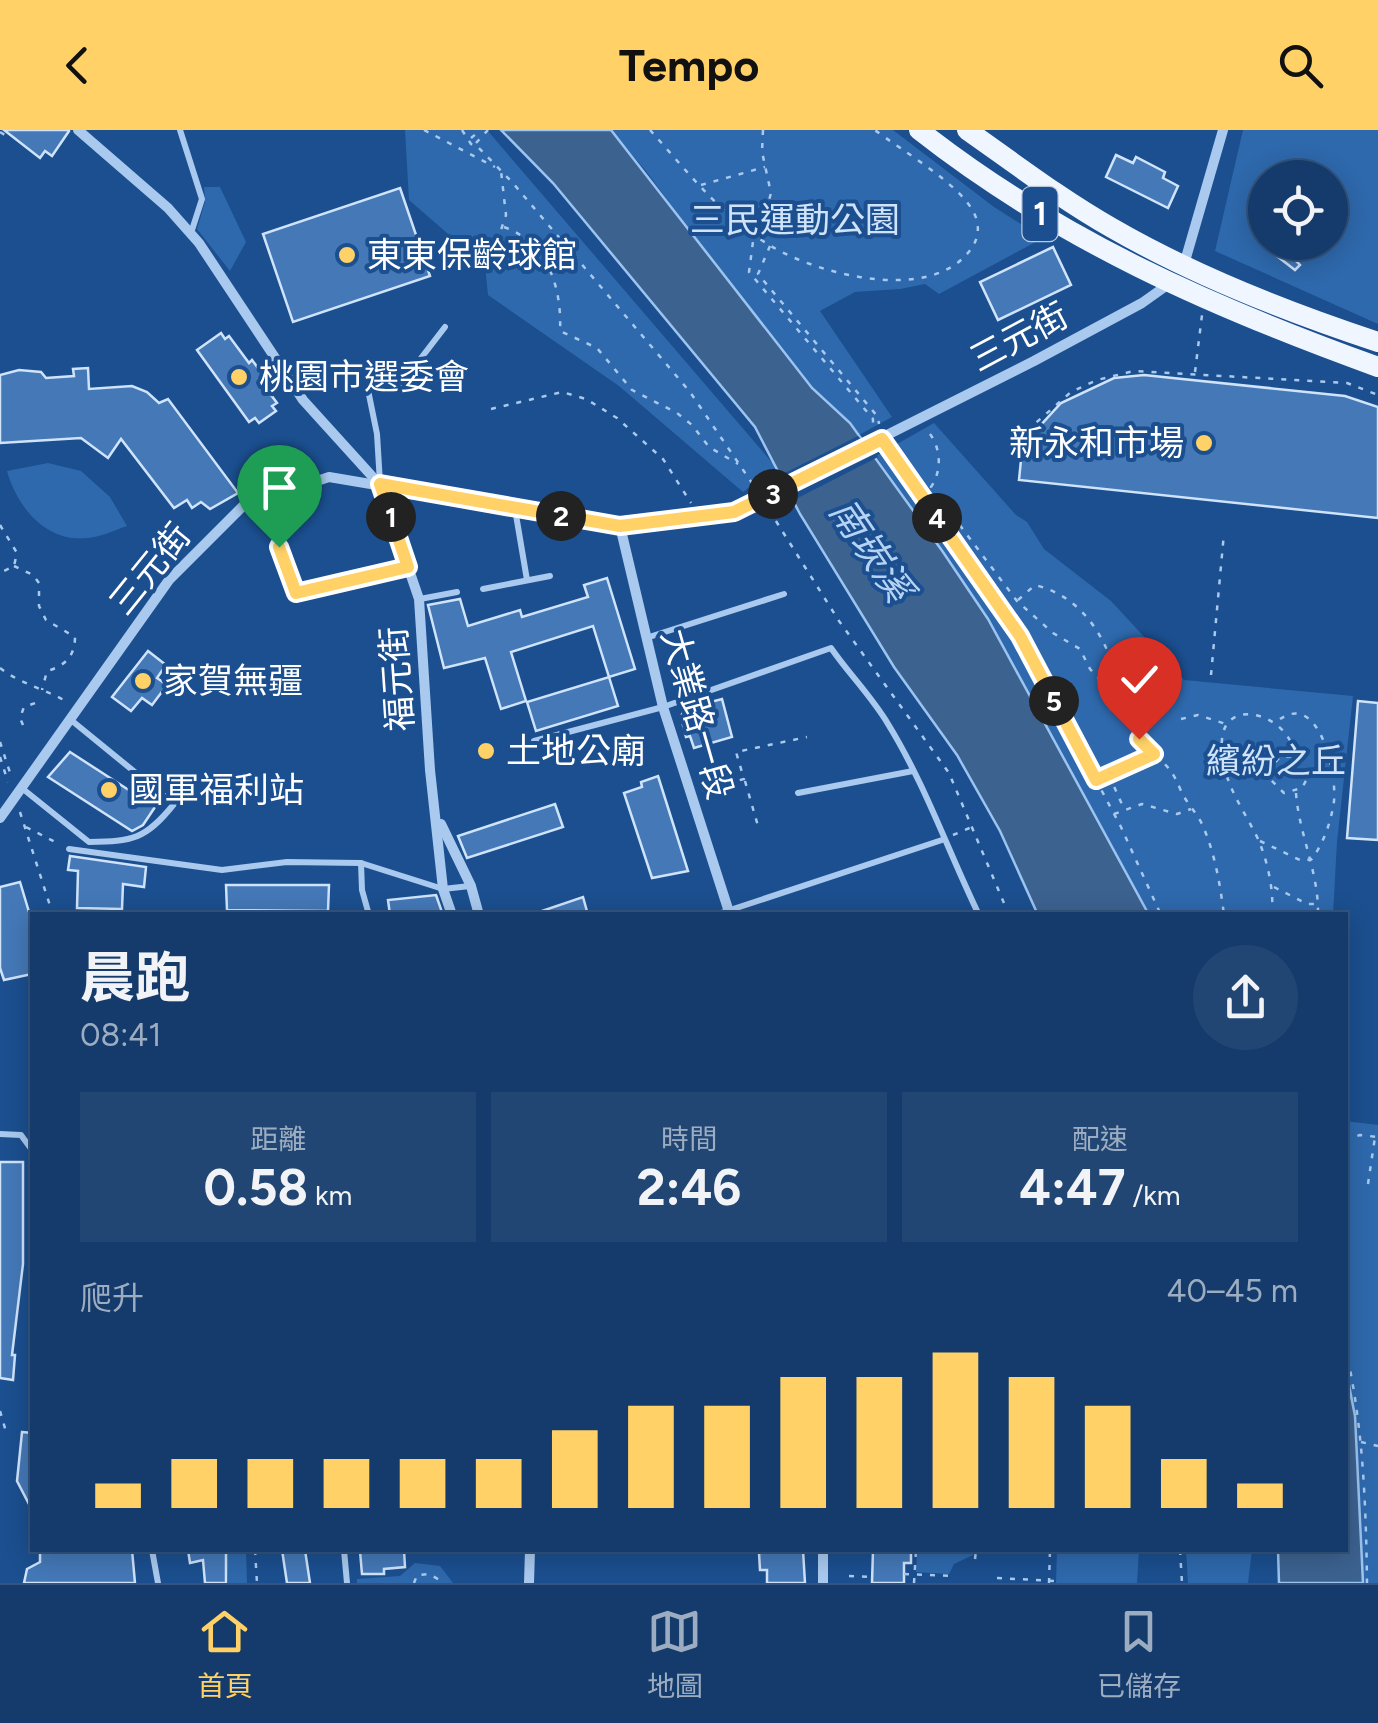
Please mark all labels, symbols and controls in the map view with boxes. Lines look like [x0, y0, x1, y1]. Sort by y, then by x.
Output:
icon: back [50, 38, 105, 93]
text: Tempo [619, 38, 759, 92]
icon: search [1273, 38, 1328, 93]
map controls [1248, 160, 1348, 260]
button: locate [1248, 160, 1348, 260]
road number: 1 [1022, 187, 1058, 241]
park label: 三民運動公園 [690, 199, 900, 241]
place label: 東東保齡球館 [367, 234, 577, 276]
marker: 東東保齡球館 [336, 244, 358, 266]
street label: 三元街 [963, 294, 1075, 380]
place label: 桃園市選委會 [259, 356, 469, 398]
marker: 桃園市選委會 [228, 366, 250, 388]
place label: 新永和市場 [1009, 422, 1184, 464]
marker: 新永和市場 [1193, 432, 1215, 454]
pin [237, 445, 322, 548]
icon: arrive [252, 460, 307, 515]
pin: 3 [748, 469, 798, 519]
text: 3 [765, 477, 781, 511]
water label: 南崁溪 [820, 490, 925, 614]
pin: 2 [536, 491, 586, 541]
pin: 1 [366, 492, 416, 542]
pin: 4 [912, 493, 962, 543]
text: 2 [553, 499, 569, 533]
text: 1 [385, 500, 397, 534]
text: 4 [928, 501, 946, 535]
street label: 三元街 [101, 515, 199, 623]
street label: 大業路一段 [653, 624, 741, 804]
street label: 福元街 [372, 625, 422, 733]
pin [1097, 637, 1182, 740]
icon: check [1112, 652, 1167, 707]
place label: 家賀無疆 [163, 660, 303, 702]
marker: 家賀無疆 [132, 670, 154, 692]
pin: 5 [1029, 676, 1079, 726]
text: 5 [1046, 684, 1062, 718]
place label: 土地公廟 [506, 730, 646, 772]
marker: 土地公廟 [475, 740, 497, 762]
park label: 繽紛之丘 [1206, 740, 1346, 782]
place label: 國軍福利站 [129, 769, 304, 811]
marker: 國軍福利站 [98, 779, 120, 801]
text: 晨跑 [80, 945, 190, 1011]
button: share [1193, 945, 1298, 1050]
text: 08:41 [80, 1016, 161, 1054]
text: 距離 [250, 1122, 306, 1156]
text: 時間 [661, 1122, 717, 1156]
text: 配速 [1072, 1122, 1128, 1156]
text: 0.58 [204, 1157, 308, 1218]
text: 2:46 [637, 1157, 741, 1218]
text: 4:47 [1019, 1157, 1125, 1218]
text: km [308, 1178, 352, 1212]
text: /km [1125, 1178, 1181, 1212]
text: 40–45 m [1167, 1272, 1298, 1310]
text: 爬升 [80, 1279, 144, 1317]
tab: 首頁 [197, 1604, 253, 1704]
tab: 地圖 [647, 1604, 703, 1704]
tab: 已儲存 [1097, 1604, 1181, 1704]

